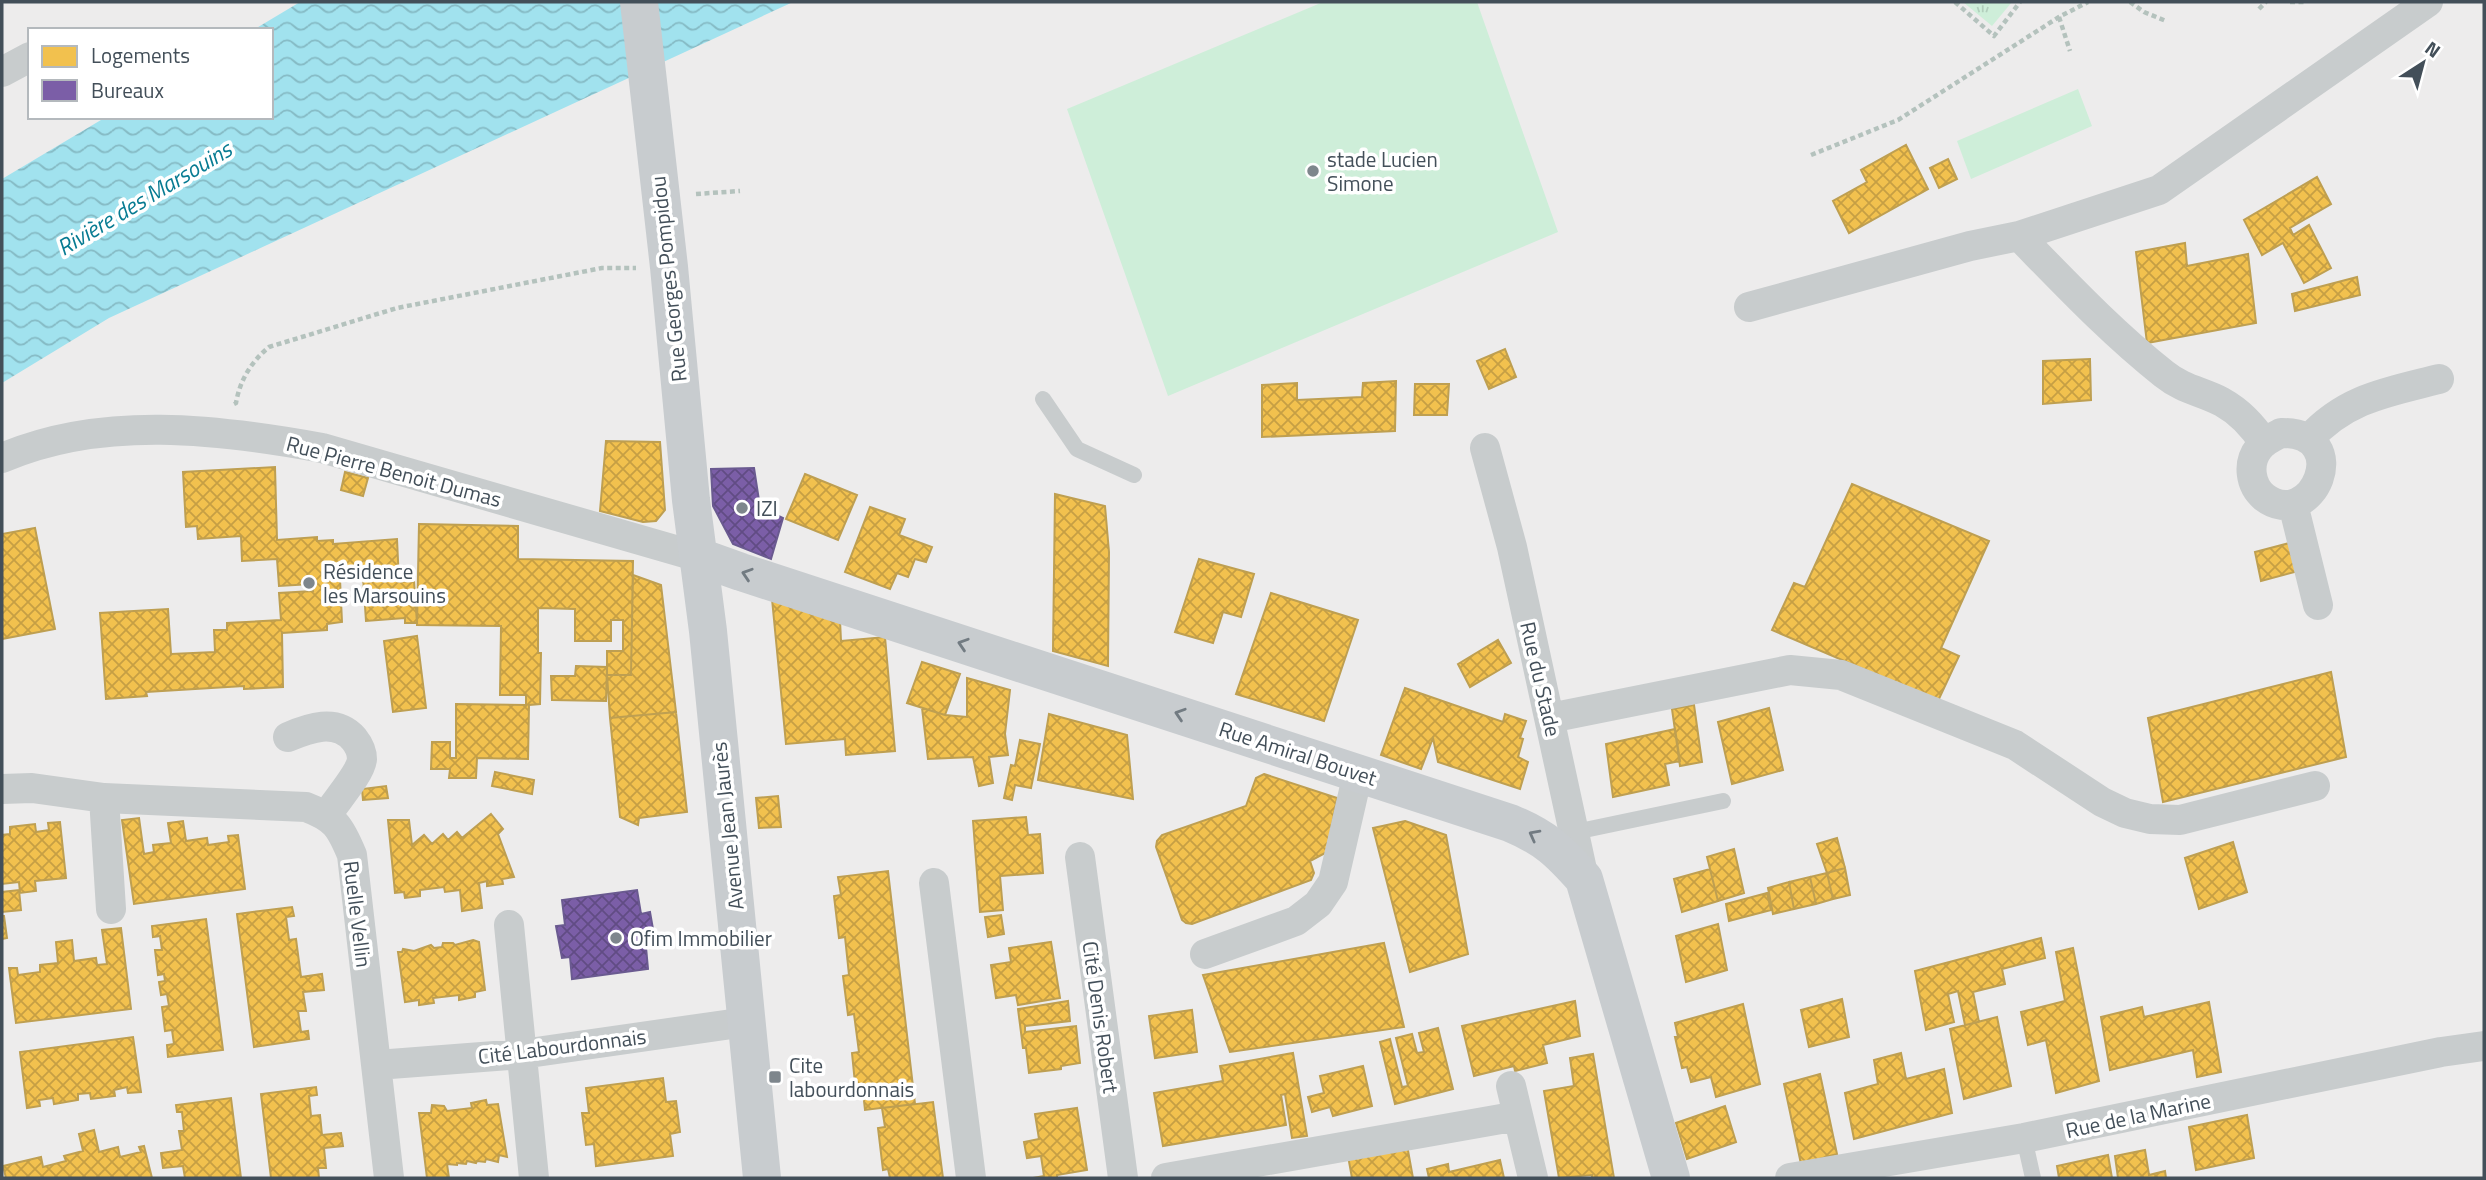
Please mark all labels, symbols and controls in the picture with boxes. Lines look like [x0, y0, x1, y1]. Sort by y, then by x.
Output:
legend [28, 28, 273, 119]
north arrow [2388, 28, 2458, 98]
text: N [2419, 33, 2447, 64]
text: Logements [91, 39, 190, 71]
text: Bureaux [91, 74, 164, 106]
water label: Rivière des Marsouins [50, 131, 240, 264]
place label: stade Lucien Simone [1327, 143, 1438, 199]
marker: stade Lucien Simone [1305, 163, 1321, 179]
street label: Rue Georges Pompidou [641, 174, 695, 384]
street label: Rue Pierre Benoit Dumas [283, 427, 505, 515]
place label: IZI [756, 492, 778, 524]
marker: IZI [734, 500, 750, 516]
place label: Résidence les Marsouins [323, 555, 446, 611]
one-way arrow [741, 568, 753, 582]
marker: Résidence les Marsouins [301, 575, 317, 591]
street label: Rue du Stade [1512, 618, 1570, 740]
one-way arrow [958, 637, 970, 652]
one-way arrow [1174, 708, 1186, 723]
street label: Rue Amiral Bouvet [1215, 712, 1382, 794]
street label: Avenue Jean Jaurès [702, 741, 752, 911]
one-way arrow [1529, 829, 1541, 843]
street label: Ruelle Vellin [336, 859, 380, 969]
place label: Ofim Immobilier [630, 922, 772, 954]
marker: Ofim Immobilier [608, 930, 624, 946]
street label: Cité Denis Robert [1074, 939, 1128, 1096]
street label: Cité Labourdonnais [476, 1020, 648, 1072]
place label: Cite labourdonnais [789, 1049, 914, 1105]
marker: Cite labourdonnais [767, 1069, 783, 1085]
street label: Rue de la Marine [2063, 1084, 2213, 1146]

